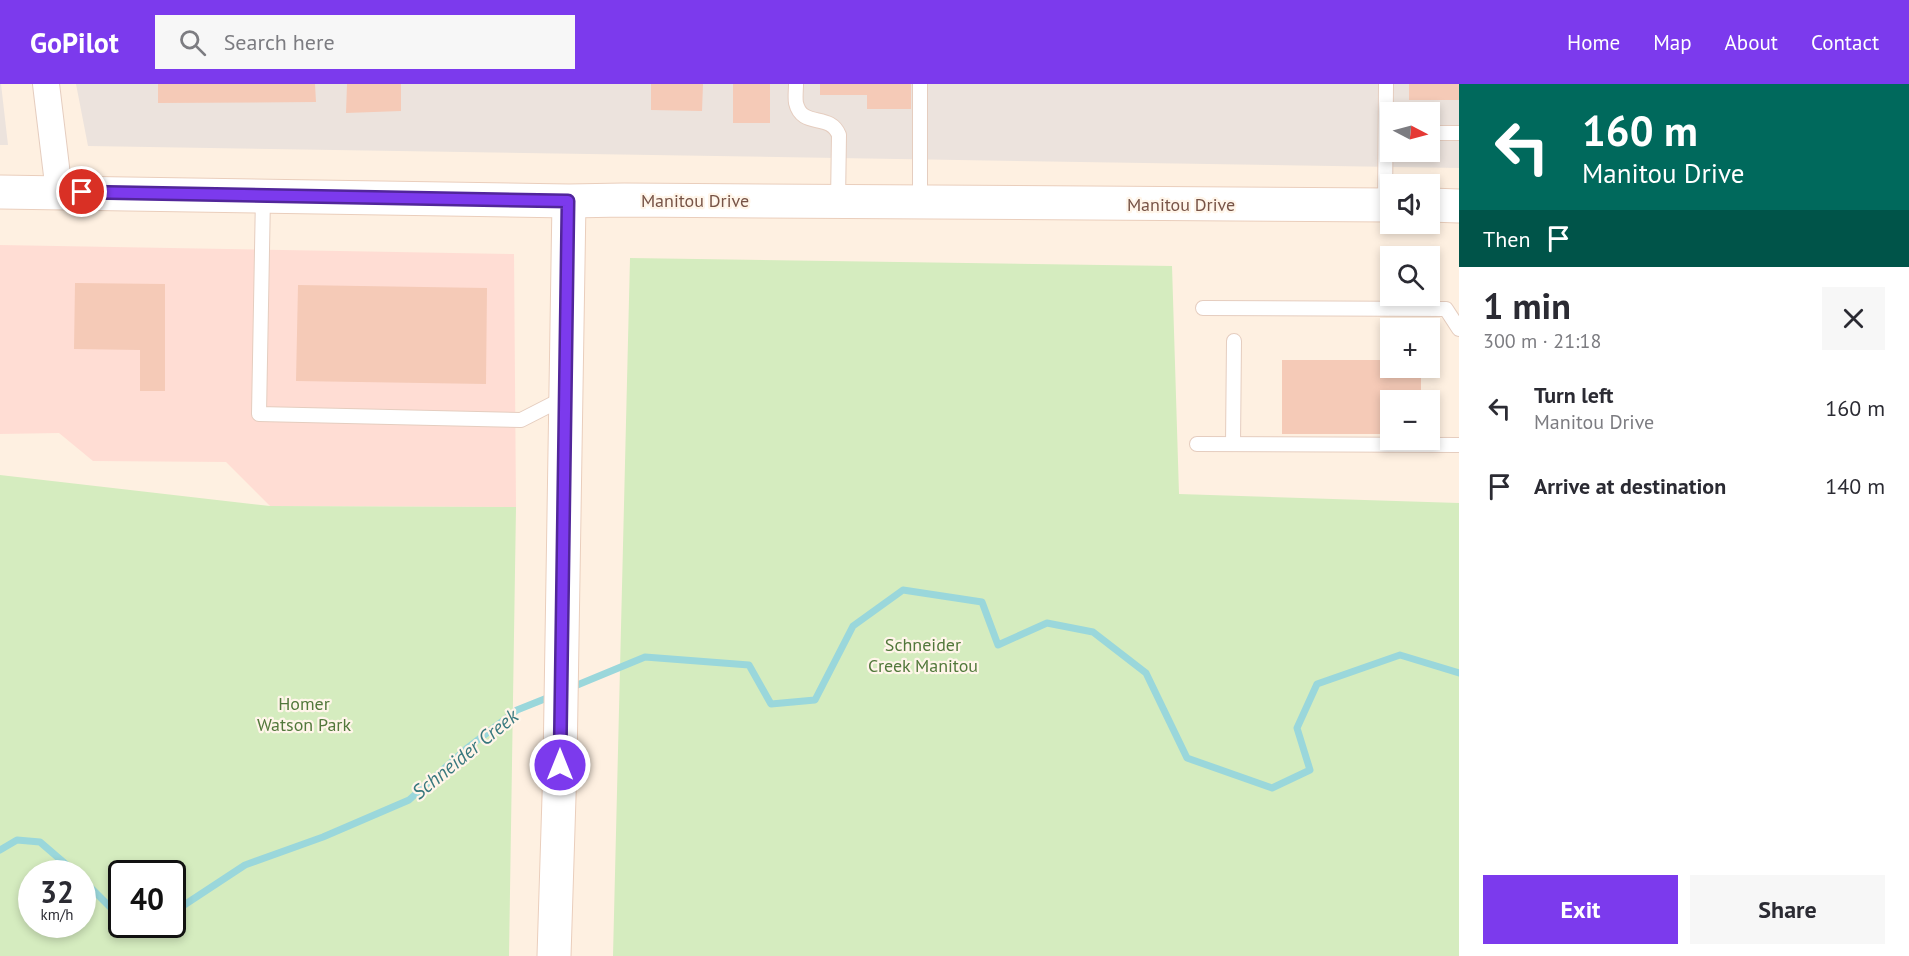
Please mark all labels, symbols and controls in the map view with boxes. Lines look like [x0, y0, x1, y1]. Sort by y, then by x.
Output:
search box [155, 15, 575, 69]
text: GoPilot [30, 24, 119, 61]
icon: search [176, 26, 209, 59]
text: Search here [224, 28, 335, 56]
text: Home [1567, 29, 1620, 56]
text: Map [1653, 29, 1692, 56]
text: About [1725, 29, 1778, 56]
text: Contact [1811, 29, 1879, 56]
north arrow [1380, 102, 1440, 162]
map controls [1380, 102, 1440, 450]
text: 160 m [1582, 103, 1698, 158]
icon: left [1483, 108, 1561, 186]
text: Manitou Drive [1582, 156, 1744, 190]
pin [56, 166, 107, 217]
button: sound [1380, 174, 1440, 234]
icon: arrive [65, 175, 98, 208]
street label: Manitou Drive [641, 189, 749, 212]
street label: Manitou Drive [1127, 193, 1235, 216]
icon: arrive [1542, 222, 1575, 255]
text: Then [1483, 225, 1530, 253]
button: search [1380, 246, 1440, 306]
text: 1 min [1483, 282, 1571, 329]
button: close [1822, 287, 1885, 350]
button: + [1380, 318, 1440, 378]
text: 300 m · 21:18 [1483, 328, 1601, 354]
text: Turn left [1534, 381, 1614, 409]
button: − [1380, 390, 1440, 450]
icon: left [1483, 392, 1516, 425]
text: 160 m [1825, 394, 1885, 422]
text: Manitou Drive [1534, 409, 1654, 435]
icon: arrive [1483, 470, 1516, 503]
text: Arrive at destination [1534, 472, 1726, 500]
text: 140 m [1825, 472, 1885, 500]
park label: Schneider Creek Manitou [868, 633, 978, 677]
park label: Homer Watson Park [257, 692, 351, 736]
water label: Schneider Creek [406, 702, 524, 805]
position arrow [528, 733, 592, 797]
speed limit sign: 40 [108, 860, 186, 938]
text: 32 [40, 872, 74, 911]
button: Exit [1483, 875, 1678, 944]
button: Share [1690, 875, 1885, 944]
text: km/h [41, 905, 73, 924]

